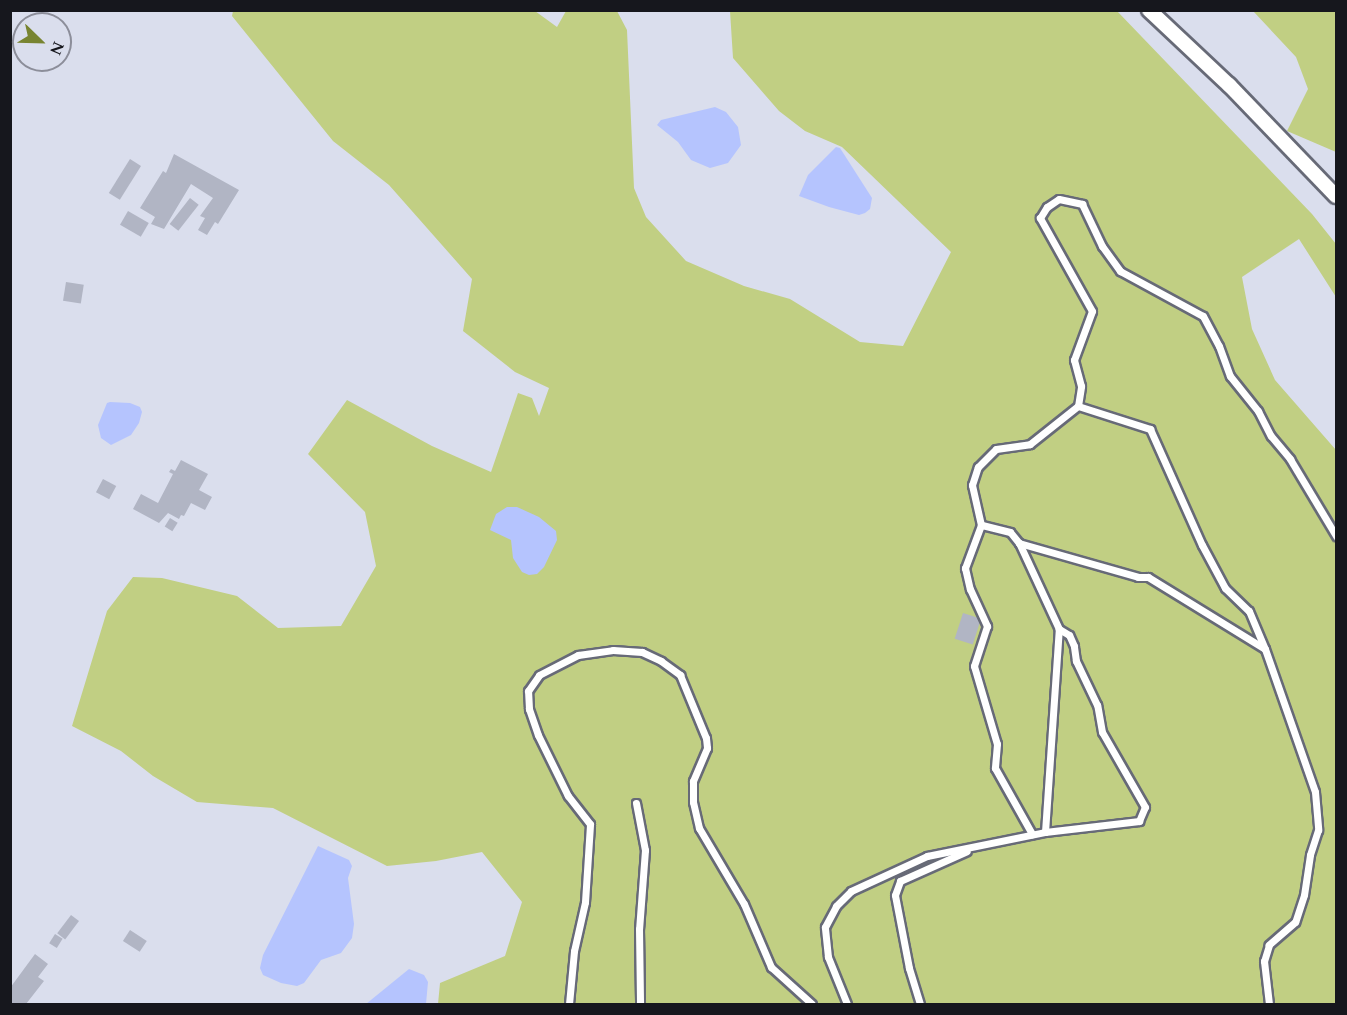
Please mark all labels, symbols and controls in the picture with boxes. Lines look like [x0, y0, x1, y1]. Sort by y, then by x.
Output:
north arrow [12, 12, 72, 72]
text: N [43, 38, 70, 59]

